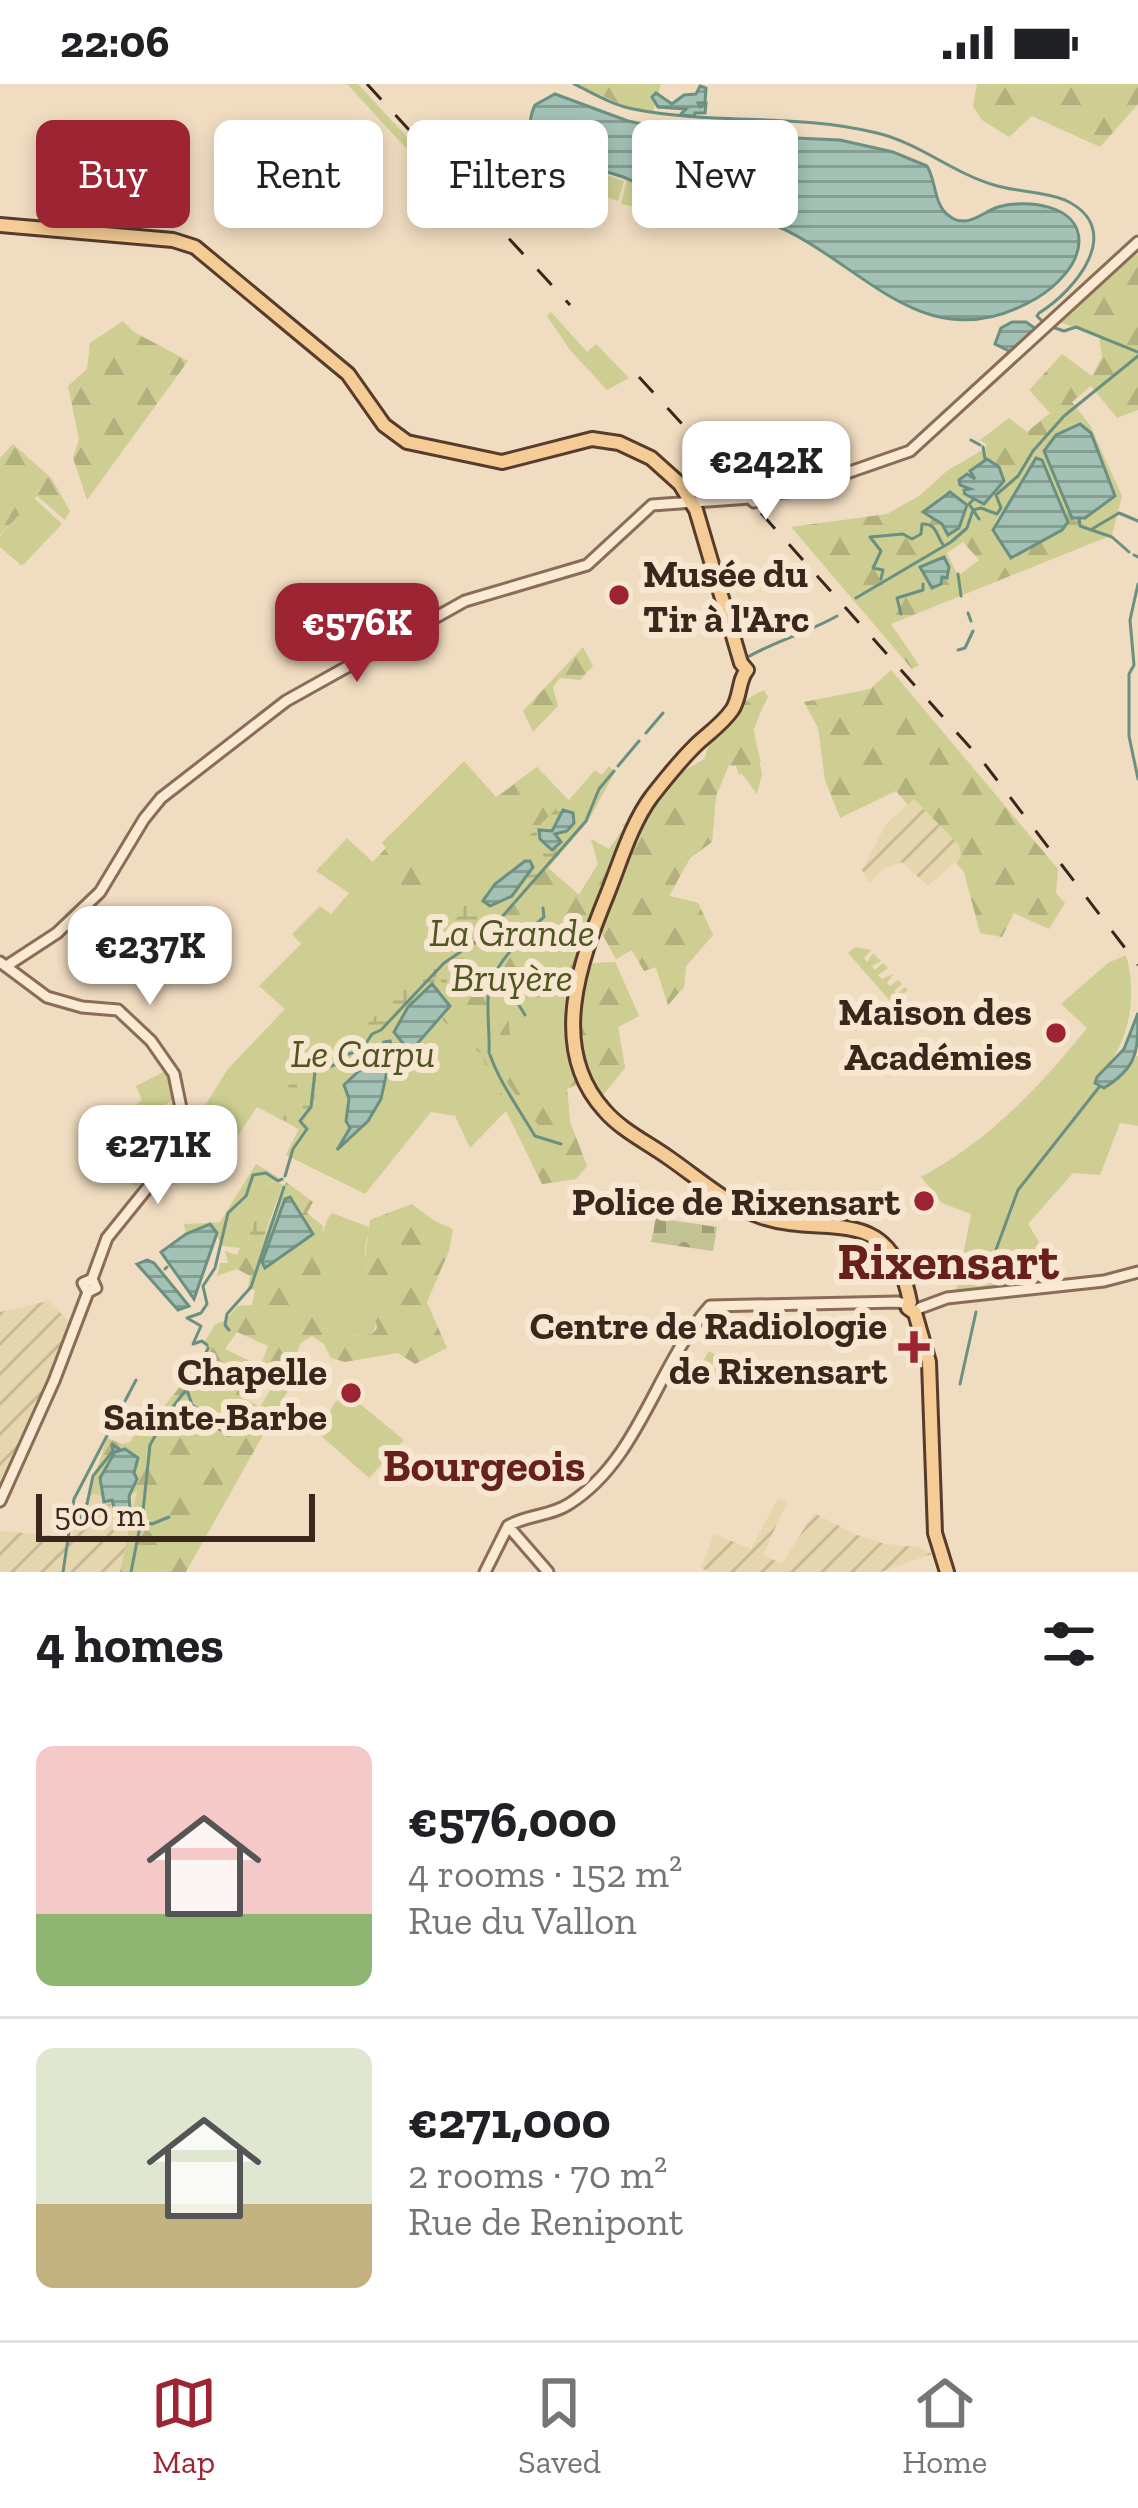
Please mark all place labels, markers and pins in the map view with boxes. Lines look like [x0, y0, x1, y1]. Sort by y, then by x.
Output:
pin: €242K [682, 421, 850, 523]
place label: Musée du Tir à l'Arc [643, 550, 809, 642]
marker: Musée du Tir à l'Arc [606, 582, 632, 608]
pin: €576K [273, 583, 441, 685]
pin: €237K [66, 906, 234, 1008]
place label: Maison des Académies [838, 988, 1032, 1080]
marker: Maison des Académies [1043, 1020, 1069, 1046]
pin: €271K [74, 1105, 242, 1207]
place label: Police de Rixensart [572, 1178, 900, 1225]
marker: Police de Rixensart [911, 1188, 937, 1214]
place label: Centre de Radiologie de Rixensart [530, 1302, 887, 1394]
marker: Centre de Radiologie de Rixensart [898, 1331, 930, 1363]
place label: Chapelle Sainte-Barbe [103, 1348, 327, 1440]
marker: Chapelle Sainte-Barbe [338, 1380, 364, 1406]

